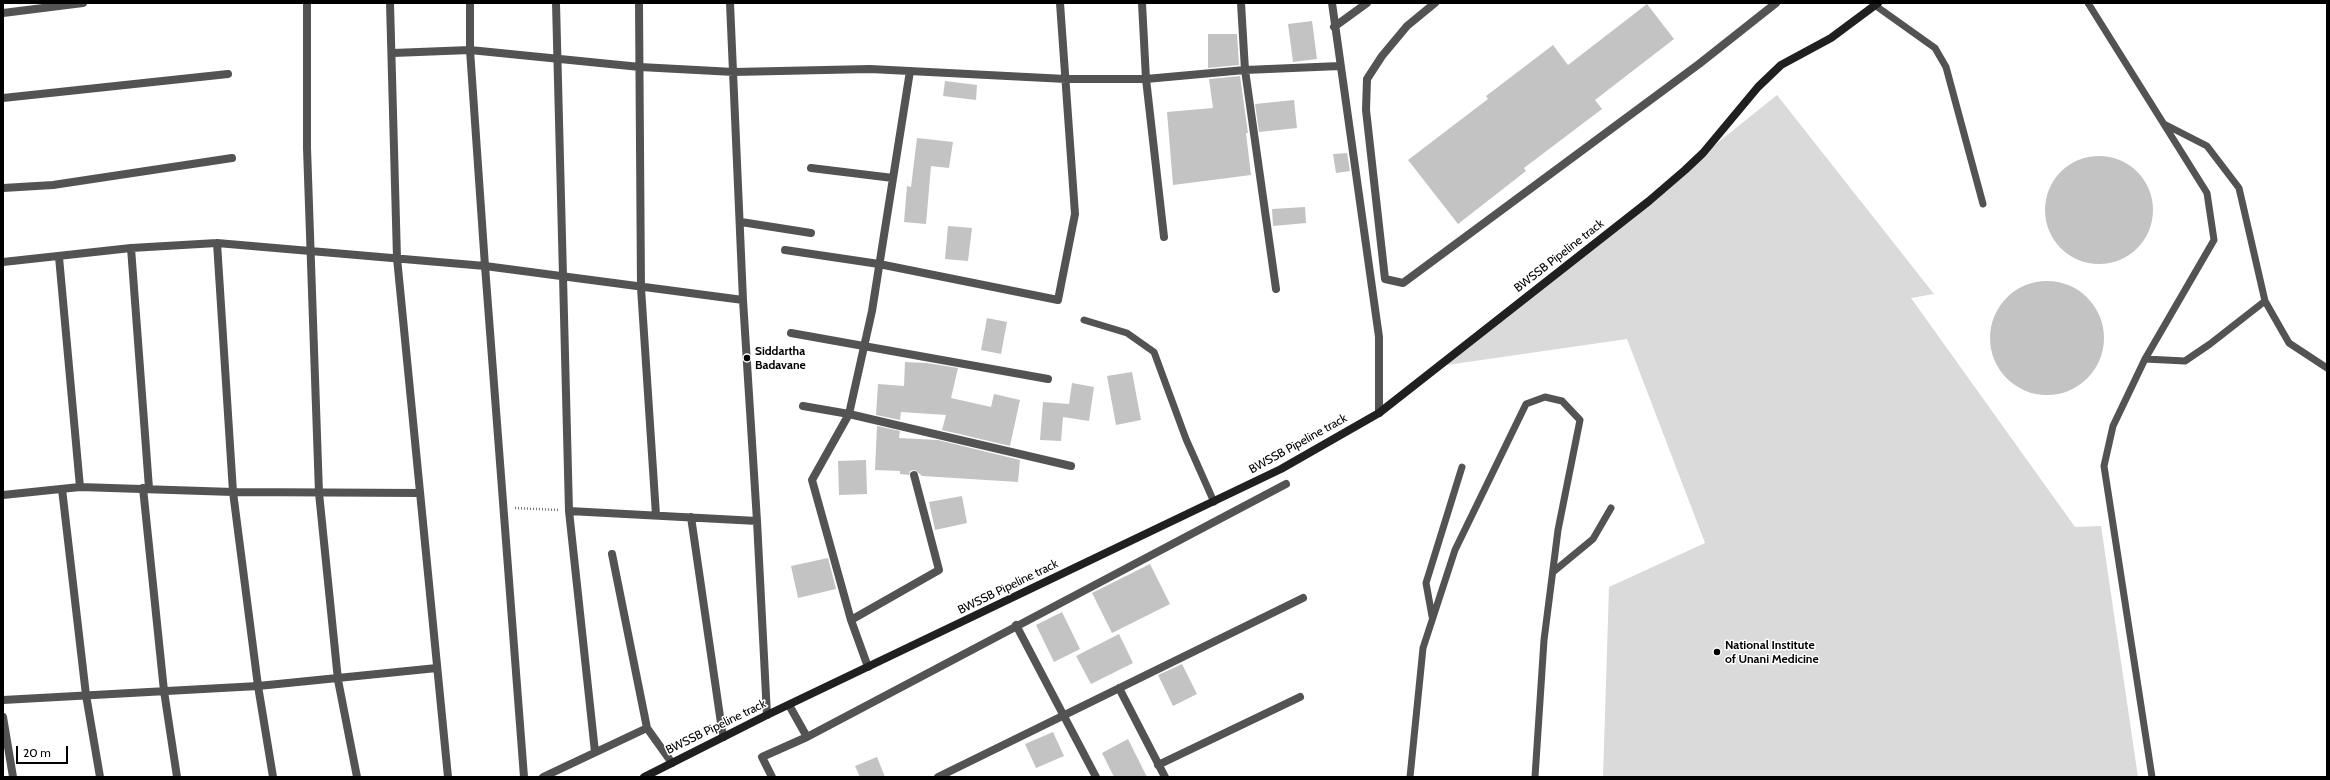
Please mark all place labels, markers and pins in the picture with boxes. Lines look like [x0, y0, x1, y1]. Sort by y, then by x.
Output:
place label: Siddartha Badavane [755, 344, 806, 372]
marker: Siddartha Badavane [742, 353, 752, 363]
place label: National Institute of Unani Medicine [1725, 638, 1819, 666]
marker: National Institute of Unani Medicine [1712, 647, 1722, 657]

